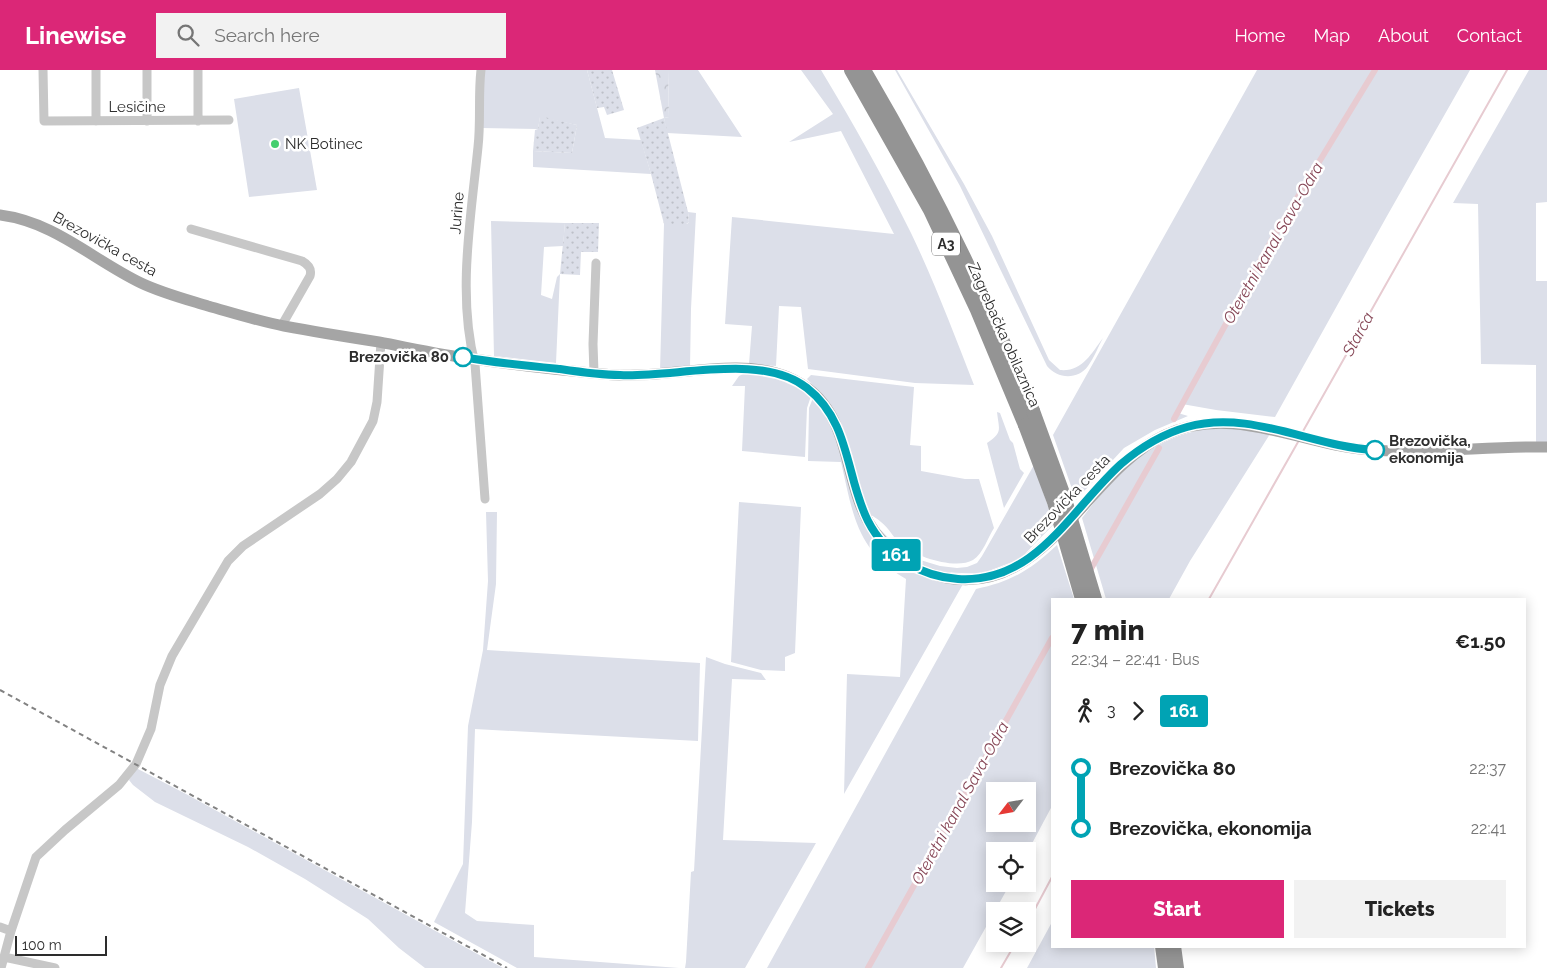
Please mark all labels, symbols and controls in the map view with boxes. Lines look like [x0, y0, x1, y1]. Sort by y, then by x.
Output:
search box [156, 13, 506, 58]
text: Linewise [25, 21, 126, 50]
icon: search [174, 21, 202, 49]
text: Search here [214, 24, 320, 46]
text: Home [1234, 25, 1285, 46]
text: Map [1313, 25, 1350, 46]
text: About [1378, 25, 1429, 46]
text: Contact [1457, 25, 1522, 46]
street label: Lesičine [109, 98, 166, 116]
place label: NK Botinec [285, 135, 363, 153]
marker: NK Botinec [269, 138, 281, 150]
water label: Oteretni kanal Sava-Odra [1219, 159, 1327, 327]
street label: Jurine [446, 191, 468, 235]
street label: Brezovička cesta [50, 208, 160, 280]
road number: A3 [932, 232, 960, 255]
street label: Zagrebačka obilaznica [964, 260, 1044, 410]
water label: Starča [1338, 308, 1378, 360]
marker: Brezovička 80 [453, 347, 473, 367]
place label: Brezovička 80 [349, 348, 449, 366]
place label: Brezovička, ekonomija [1389, 432, 1471, 467]
marker: Brezovička, ekonomija [1365, 440, 1385, 460]
street label: Brezovička cesta [1020, 451, 1114, 547]
line badge: 161 [867, 539, 925, 571]
text: 161 [882, 544, 910, 565]
text: 7 min [1071, 614, 1145, 647]
text: €1.50 [1455, 630, 1506, 652]
text: 22:34 – 22:41 · Bus [1071, 650, 1200, 669]
icon: walk [1071, 697, 1099, 725]
icon: forward [1124, 697, 1152, 725]
text: 161 [1170, 700, 1198, 721]
text: 3 [1107, 701, 1116, 720]
water label: Oteretni kanal Sava-Odra [907, 718, 1013, 888]
text: Brezovička 80 [1109, 757, 1236, 779]
text: 22:37 [1469, 759, 1506, 778]
north arrow [986, 782, 1036, 832]
map controls [986, 782, 1036, 952]
text: Brezovička, ekonomija [1109, 817, 1312, 839]
text: 22:41 [1471, 819, 1506, 838]
button: locate [986, 842, 1036, 892]
button: Start [1071, 880, 1284, 938]
button: Tickets [1294, 880, 1506, 938]
button: layers [986, 902, 1036, 952]
scale bar [15, 933, 108, 956]
text: 100 m [22, 937, 62, 953]

